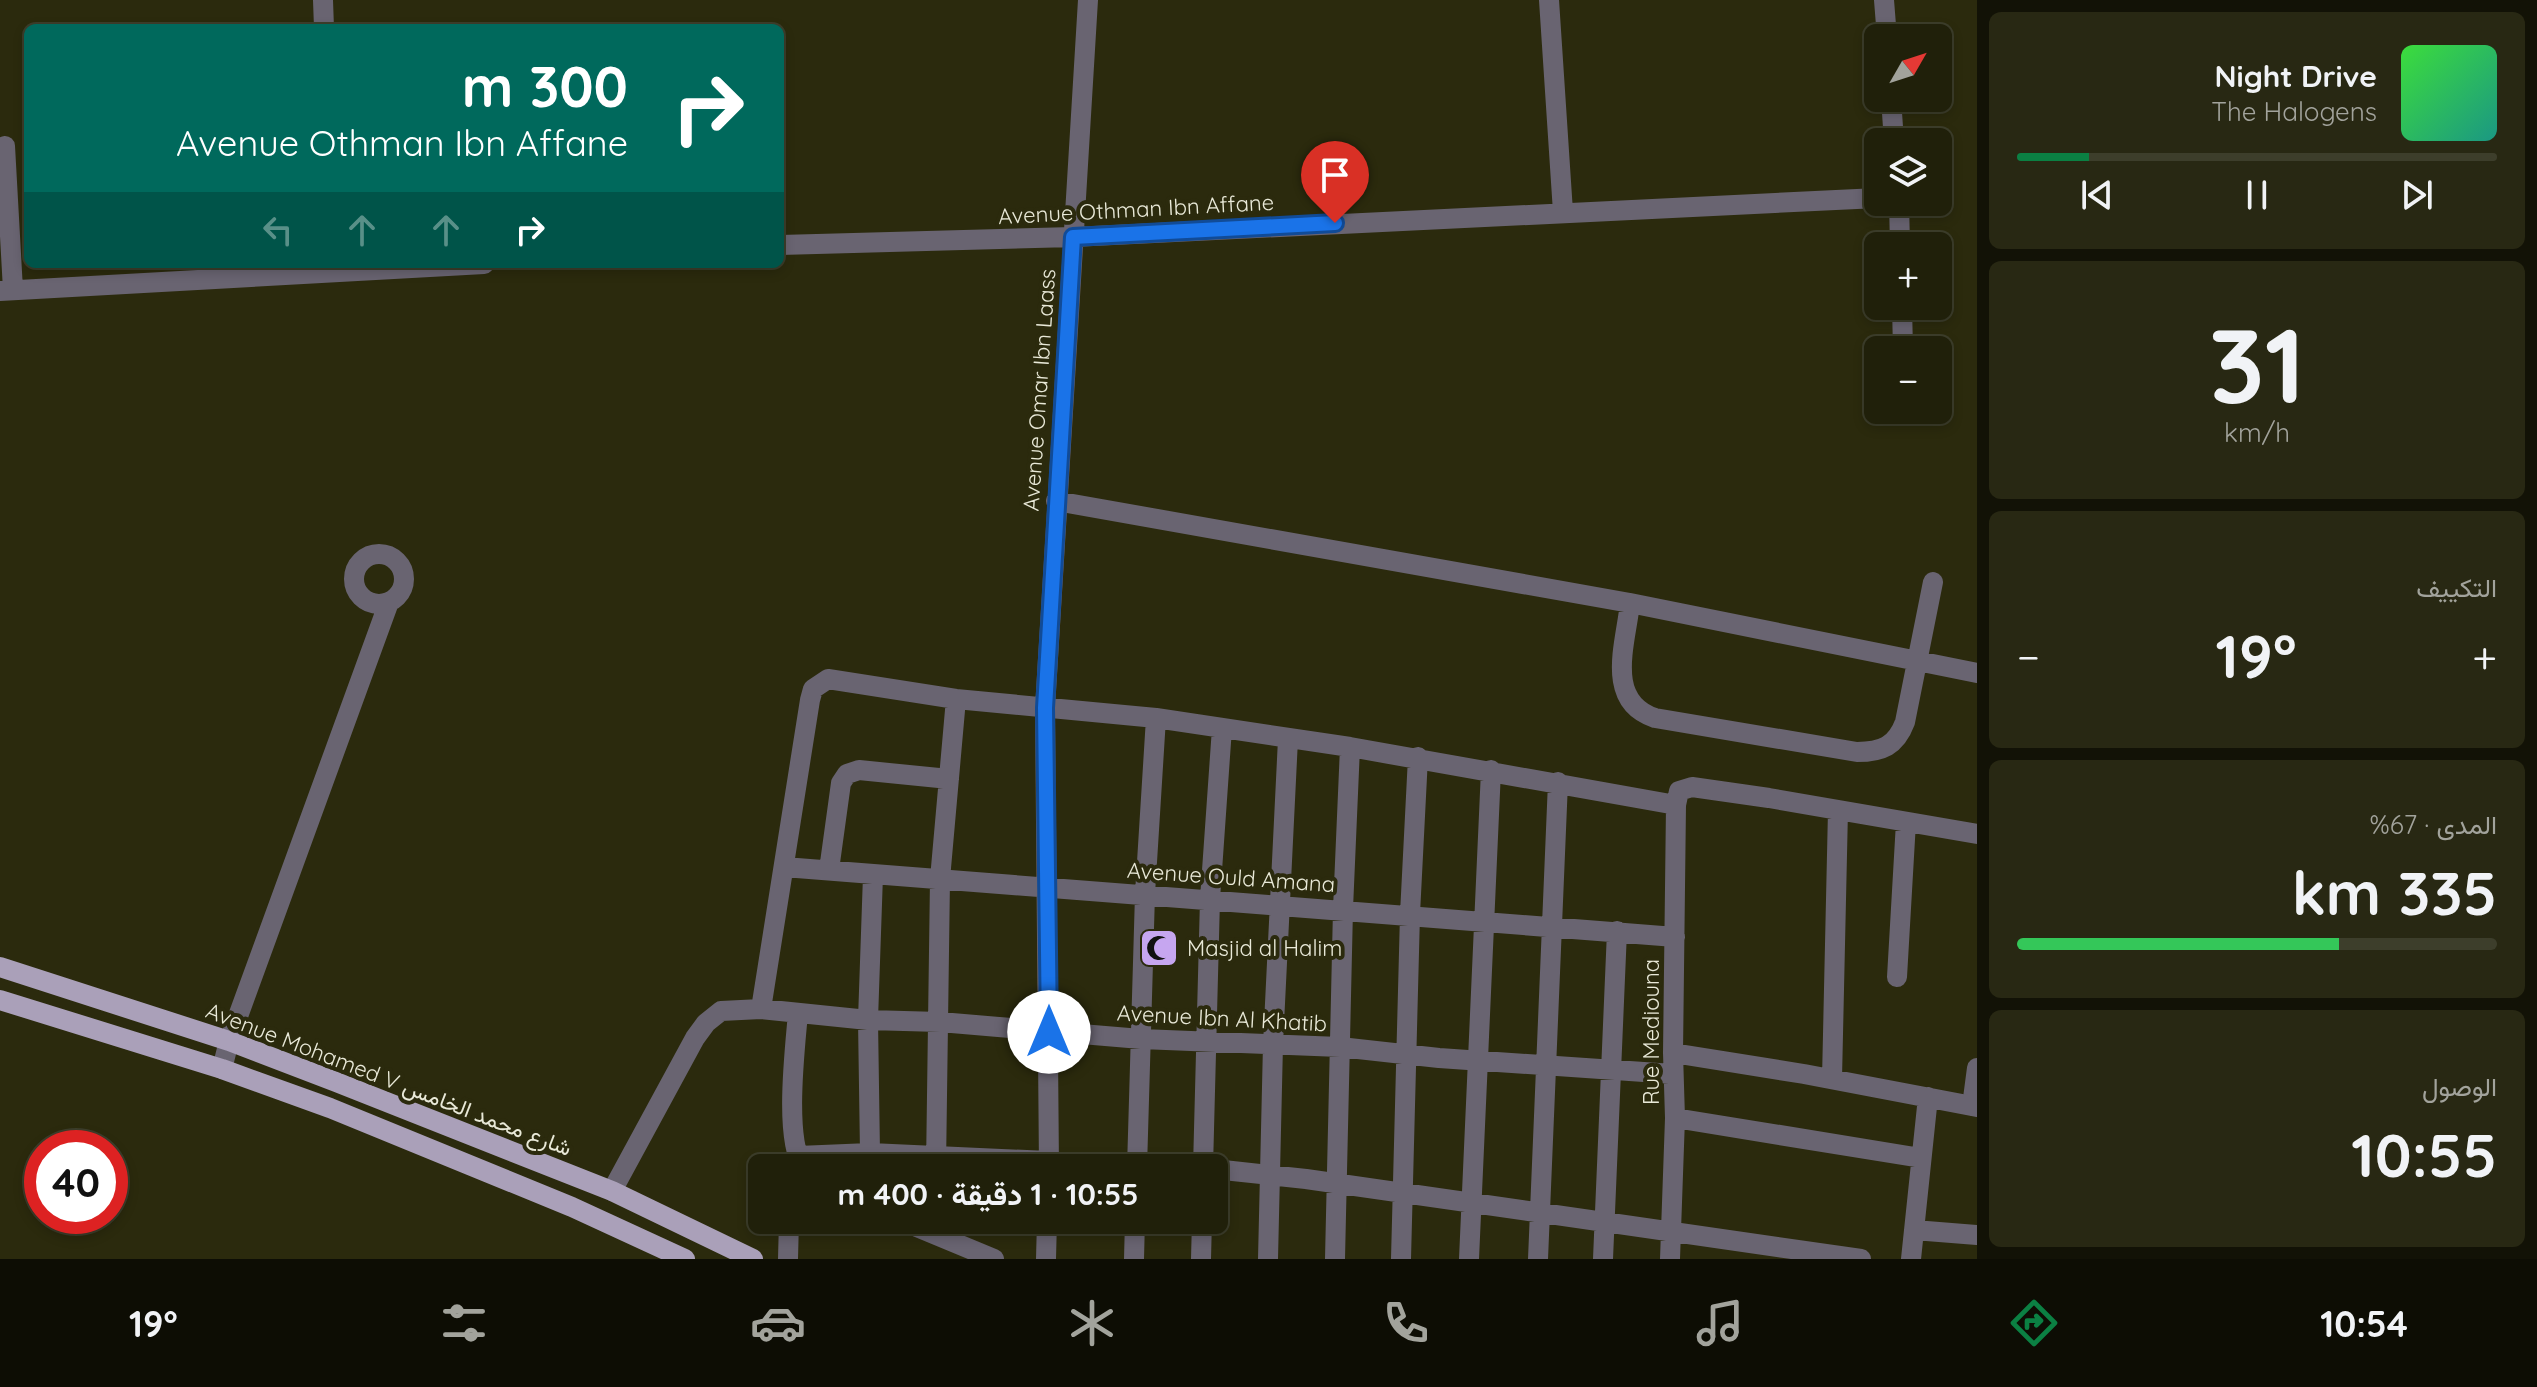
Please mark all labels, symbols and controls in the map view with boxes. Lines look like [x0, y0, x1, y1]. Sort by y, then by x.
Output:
north arrow [1864, 24, 1952, 112]
map controls [1864, 24, 1952, 424]
text: 300 m [462, 51, 628, 121]
icon: right [656, 56, 760, 160]
text: Night Drive [2215, 57, 2377, 95]
text: The Halogens [2211, 95, 2377, 128]
text: Avenue Othman Ibn Affane [176, 120, 628, 165]
button: layers [1864, 128, 1952, 216]
pin [1301, 141, 1369, 223]
icon: arrive [1313, 153, 1357, 197]
icon: previous [2075, 173, 2119, 217]
icon: pause [2235, 173, 2279, 217]
icon: next [2395, 173, 2439, 217]
street label: Avenue Othman Ibn Affane [997, 188, 1275, 230]
icon: left [256, 208, 300, 252]
icon: ahead [340, 208, 384, 252]
icon: ahead [424, 208, 468, 252]
icon: right [508, 208, 552, 252]
button: + [1864, 232, 1952, 320]
street label: Avenue Omar Ibn Laass [1017, 268, 1061, 512]
text: 31 [2209, 299, 2305, 429]
button: − [1864, 336, 1952, 424]
text: km/h [2224, 416, 2290, 449]
text: التكييف [2416, 571, 2497, 604]
text: 19° [2216, 618, 2297, 693]
text: − [2017, 629, 2040, 684]
text: + [2472, 629, 2497, 684]
text: المدى · 67% [2370, 808, 2497, 841]
text: 335 km [2292, 855, 2497, 930]
street label: Avenue Ould Amana [1126, 856, 1336, 898]
mosque icon: Masjid al Halim [1138, 927, 1180, 969]
place label: Masjid al Halim [1187, 934, 1342, 962]
street label: Rue Mediouna [1637, 959, 1665, 1105]
position arrow [1007, 990, 1091, 1074]
street label: Avenue Mohamed V شارع محمد الخامس [202, 996, 576, 1163]
street label: Avenue Ibn Al Khatib [1116, 999, 1328, 1037]
text: الوصول [2422, 1070, 2497, 1103]
text: 10:55 [2351, 1117, 2497, 1192]
speed limit sign: 40 [24, 1130, 128, 1234]
text: 10:55 · 1 دقيقة · 400 m [837, 1175, 1139, 1213]
icon: filters [436, 1295, 492, 1351]
icon: car [750, 1295, 806, 1351]
icon: climate [1064, 1295, 1120, 1351]
icon: phone [1378, 1295, 1434, 1351]
icon: music [1692, 1295, 1748, 1351]
icon: directions [2006, 1295, 2062, 1351]
text: 19° [129, 1301, 178, 1346]
text: 10:54 [2320, 1301, 2408, 1346]

